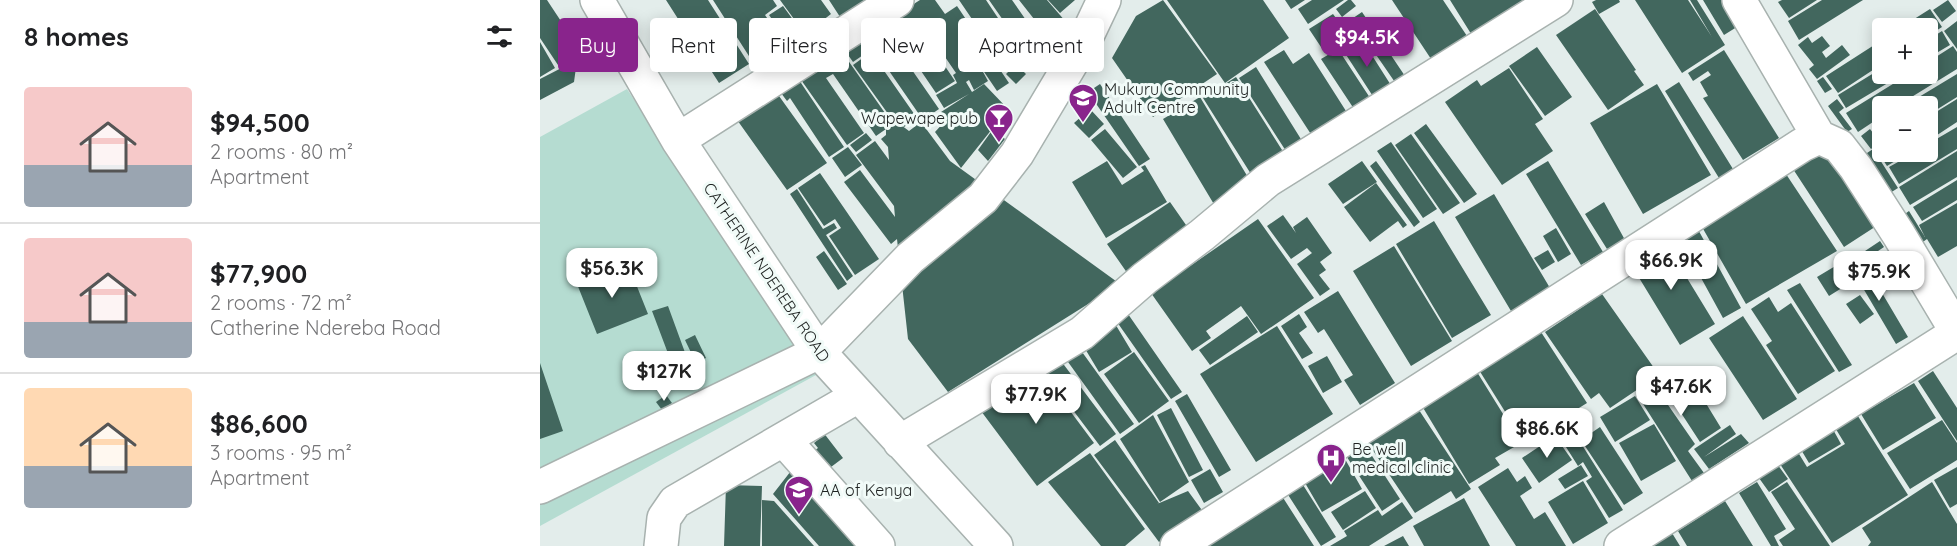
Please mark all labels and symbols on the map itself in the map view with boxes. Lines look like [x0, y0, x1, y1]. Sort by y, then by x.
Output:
pin: $94.5K [1318, 17, 1416, 68]
place label: Mukuru Community Adult Centre [1104, 79, 1249, 117]
school or university icon: Mukuru Community Adult Centre [1067, 82, 1099, 124]
bar icon: Wapewape pub [983, 102, 1015, 144]
place label: Wapewape pub [861, 108, 978, 128]
street label: CATHERINE NDEREBA ROAD [699, 179, 835, 365]
pin: $66.9K [1622, 240, 1720, 291]
pin: $56.3K [563, 248, 661, 299]
pin: $75.9K [1830, 251, 1928, 302]
pin: $127K [622, 351, 706, 402]
pin: $47.6K [1632, 366, 1730, 417]
pin: $77.9K [987, 374, 1085, 425]
pin: $86.6K [1498, 408, 1596, 459]
place label: Be well medical clinic [1352, 439, 1451, 477]
hospital icon: Be well medical clinic [1315, 442, 1347, 484]
school or university icon: AA of Kenya [783, 474, 815, 516]
place label: AA of Kenya [820, 480, 912, 500]

